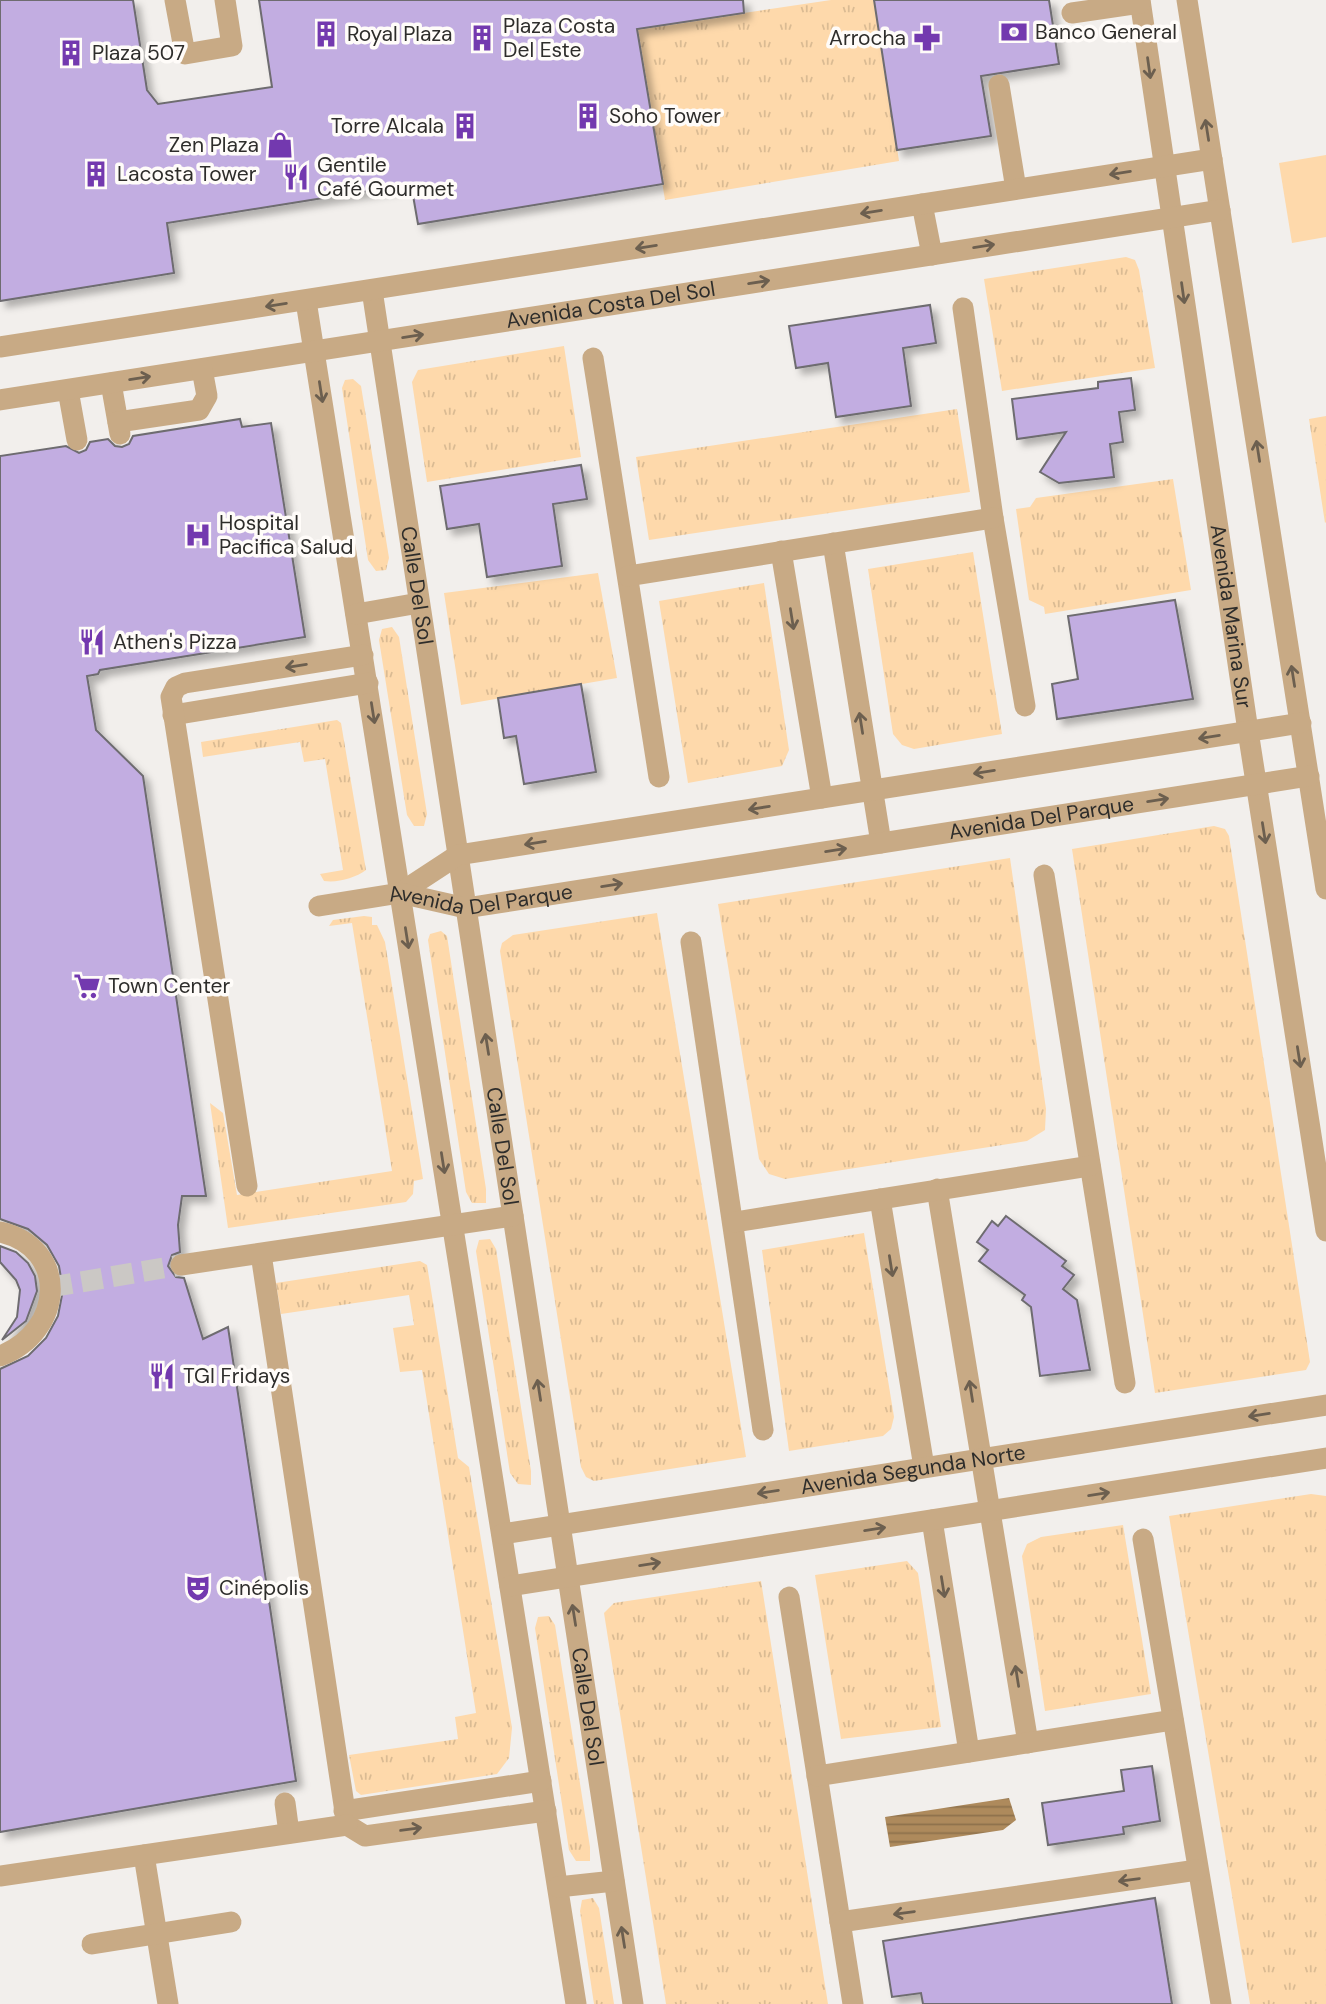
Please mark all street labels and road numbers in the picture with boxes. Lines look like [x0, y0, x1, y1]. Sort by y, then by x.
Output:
street label: Avenida Costa Del Sol [504, 275, 717, 335]
street label: Avenida Marina Sur [1204, 522, 1259, 710]
street label: Calle Del Sol [394, 524, 440, 647]
street label: Avenida Del Parque [947, 790, 1136, 846]
street label: Avenida Del Parque [386, 877, 575, 922]
street label: Calle Del Sol [480, 1085, 525, 1207]
street label: Avenida Segunda Norte [798, 1438, 1028, 1501]
street label: Calle Del Sol [565, 1646, 611, 1768]

